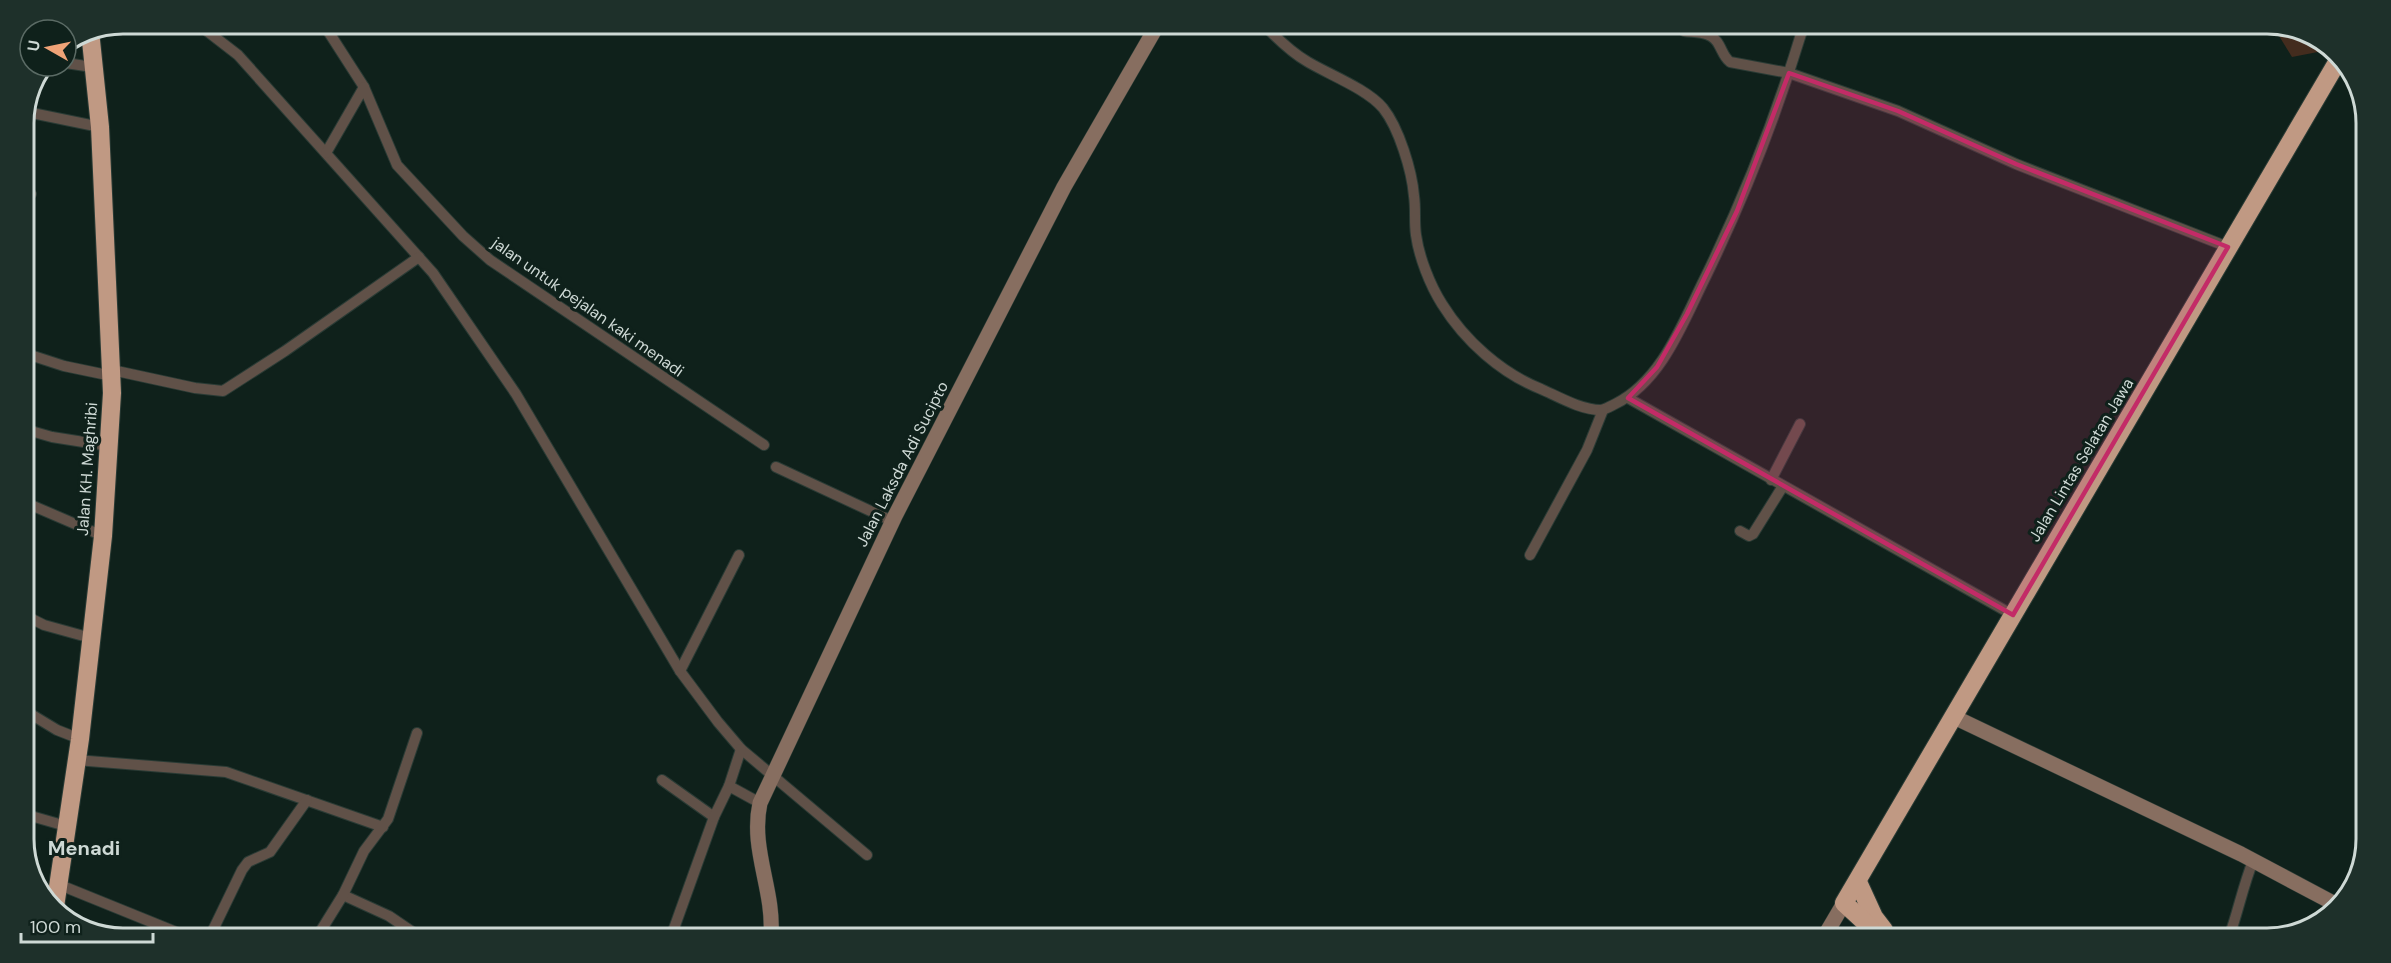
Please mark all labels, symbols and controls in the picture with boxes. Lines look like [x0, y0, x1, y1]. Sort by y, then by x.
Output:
north arrow [18, 18, 78, 78]
text: U [22, 39, 45, 53]
street label: jalan untuk pejalan kaki menadi [487, 232, 688, 382]
street label: Jalan Lintas Selatan Jawa [2024, 374, 2138, 546]
street label: Jalan Laksda Adi Sucipto [851, 378, 953, 550]
street label: Jalan KH. Maghribi [72, 401, 102, 537]
district label: Menadi [48, 835, 120, 861]
scale bar [21, 906, 153, 944]
text: 100 m [30, 915, 81, 939]

